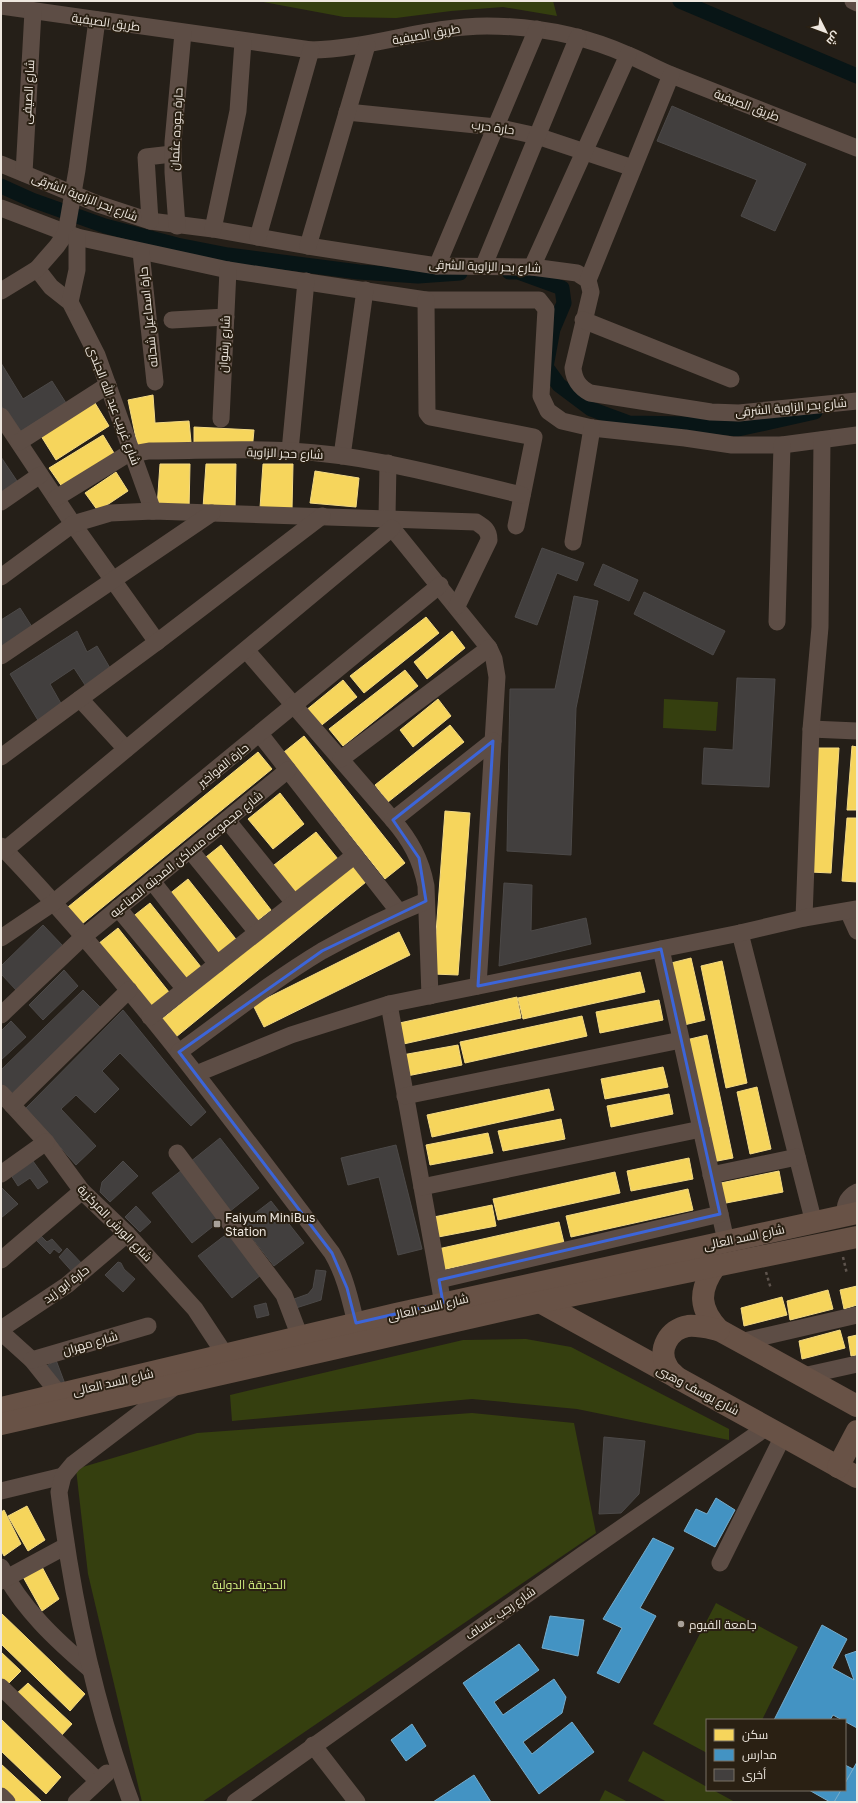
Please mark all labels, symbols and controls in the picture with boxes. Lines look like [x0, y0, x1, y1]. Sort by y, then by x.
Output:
street label: طريق الصيفية [71, 10, 141, 34]
north arrow [806, 12, 846, 52]
street label: طريق الصيفية [391, 21, 461, 47]
text: ش [824, 29, 843, 49]
street label: شارع الصيفى [19, 59, 38, 125]
street label: طريق الصيفية [712, 86, 782, 124]
street label: حارة جوده عثمان [166, 87, 186, 171]
street label: حارة حرب [471, 117, 515, 137]
street label: شارع بحر الزاوية الشرقى [30, 170, 140, 225]
street label: شارع بحر الزاوية الشرقى [429, 257, 541, 276]
street label: حارة اسماعيل شحاته [135, 266, 161, 368]
street label: شارع رشوان [215, 315, 234, 373]
street label: شارع غريب عبد الله الجندى [83, 343, 144, 468]
street label: شارع بحر الزاوية الشرقى [735, 395, 848, 420]
street label: شارع حجر الزاوية [246, 444, 324, 463]
street label: حارة الفواخير [194, 740, 252, 791]
street label: شارع مجموعه مساكن المدينه الصناعيه [106, 787, 266, 921]
street label: شارع الورش المركزية [74, 1182, 155, 1265]
place label: Faiyum MiniBus Station [225, 1210, 315, 1239]
marker: Faiyum MiniBus Station [212, 1219, 222, 1229]
street label: شارع السد العالى [702, 1221, 786, 1254]
street label: حارة ابو زيد [40, 1262, 92, 1306]
street label: شارع السد العالى [386, 1290, 470, 1325]
street label: شارع مهران [61, 1328, 120, 1359]
street label: شارع يوسف وهبى [654, 1362, 742, 1419]
street label: شارع السد العالى [71, 1365, 155, 1400]
park label: الحديقة الدولية [212, 1577, 286, 1592]
street label: شارع رجب عساف [462, 1583, 539, 1644]
place label: جامعة الفيوم [689, 1617, 757, 1633]
marker: جامعة الفيوم [676, 1619, 686, 1629]
legend [706, 1719, 846, 1791]
text: سكن [742, 1727, 768, 1742]
text: مدارس [742, 1747, 777, 1762]
text: أخرى [742, 1767, 766, 1782]

